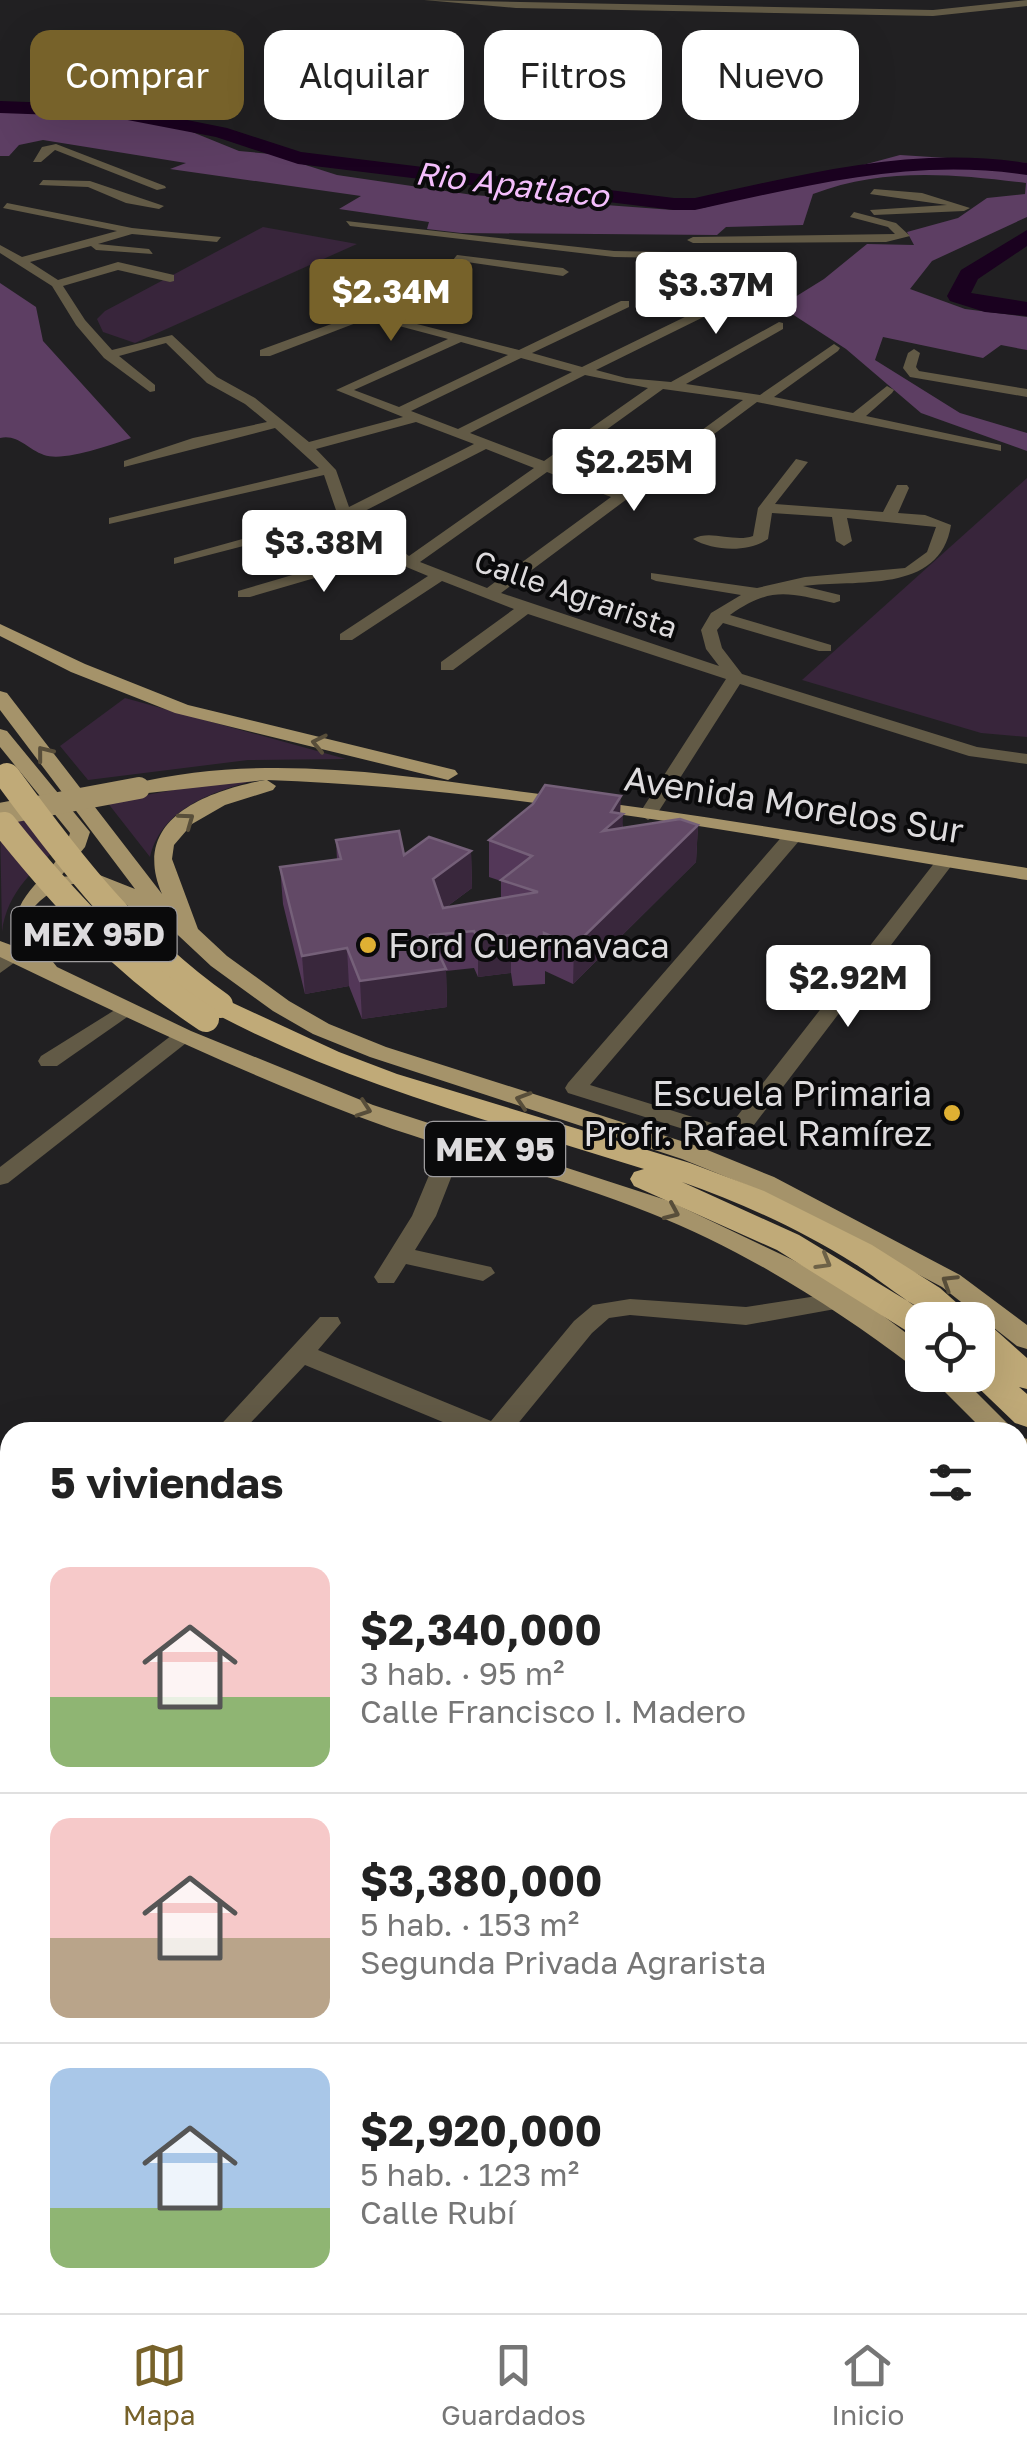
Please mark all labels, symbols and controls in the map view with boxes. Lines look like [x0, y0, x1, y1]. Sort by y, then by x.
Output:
chip: Comprar [30, 30, 244, 120]
chip: Alquilar [264, 30, 464, 120]
chip: Filtros [484, 30, 662, 120]
chip: Nuevo [682, 30, 859, 120]
water label: Rio Apatlaco [413, 153, 612, 215]
pin: $3.37M [635, 252, 797, 337]
pin: $2.34M [310, 259, 472, 344]
text: $3.37M [658, 265, 774, 303]
text: $2.34M [331, 272, 451, 310]
pin: $2.25M [553, 429, 715, 514]
text: $2.25M [575, 442, 693, 480]
pin: $3.38M [243, 510, 405, 595]
text: $3.38M [264, 523, 384, 561]
street label: Calle Agrarista [470, 542, 682, 646]
one-way arrow [311, 734, 328, 755]
one-way arrow [38, 746, 56, 764]
street label: Avenida Morelos Sur [622, 756, 966, 852]
one-way arrow [176, 814, 194, 832]
road number: MEX 95D [12, 907, 176, 961]
place label: Ford Cuernavaca [388, 924, 670, 966]
marker: Ford Cuernavaca [357, 934, 379, 956]
pin: $2.92M [767, 945, 929, 1030]
text: $2.92M [788, 958, 908, 996]
place label: Escuela Primaria Profr. Rafael Ramírez [583, 1072, 932, 1154]
one-way arrow [515, 1091, 532, 1111]
one-way arrow [354, 1097, 371, 1117]
marker: Escuela Primaria Profr. Rafael Ramírez [941, 1102, 963, 1124]
road number: MEX 95 [425, 1122, 565, 1176]
one-way arrow [662, 1200, 680, 1220]
one-way arrow [813, 1250, 831, 1269]
one-way arrow [942, 1275, 960, 1294]
map controls [905, 1302, 995, 1392]
button: locate [905, 1302, 995, 1392]
icon: filters [923, 1455, 978, 1510]
text: 5 viviendas [50, 1457, 283, 1507]
text: $2,340,000 [360, 1604, 602, 1654]
icon: home [130, 1607, 250, 1727]
text: 3 hab. · 95 m² [360, 1654, 564, 1692]
text: Calle Francisco I. Madero [360, 1692, 746, 1730]
text: $3,380,000 [360, 1855, 602, 1905]
icon: home [130, 1858, 250, 1978]
text: 5 hab. · 153 m² [360, 1905, 579, 1943]
text: Segunda Privada Agrarista [360, 1943, 766, 1981]
text: $2,920,000 [360, 2105, 602, 2155]
icon: home [130, 2108, 250, 2228]
text: 5 hab. · 123 m² [360, 2155, 579, 2193]
text: Calle Rubí [360, 2193, 515, 2231]
tab: Mapa [123, 2338, 196, 2431]
tab: Guardados [441, 2338, 586, 2431]
tab: Inicio [831, 2338, 904, 2431]

